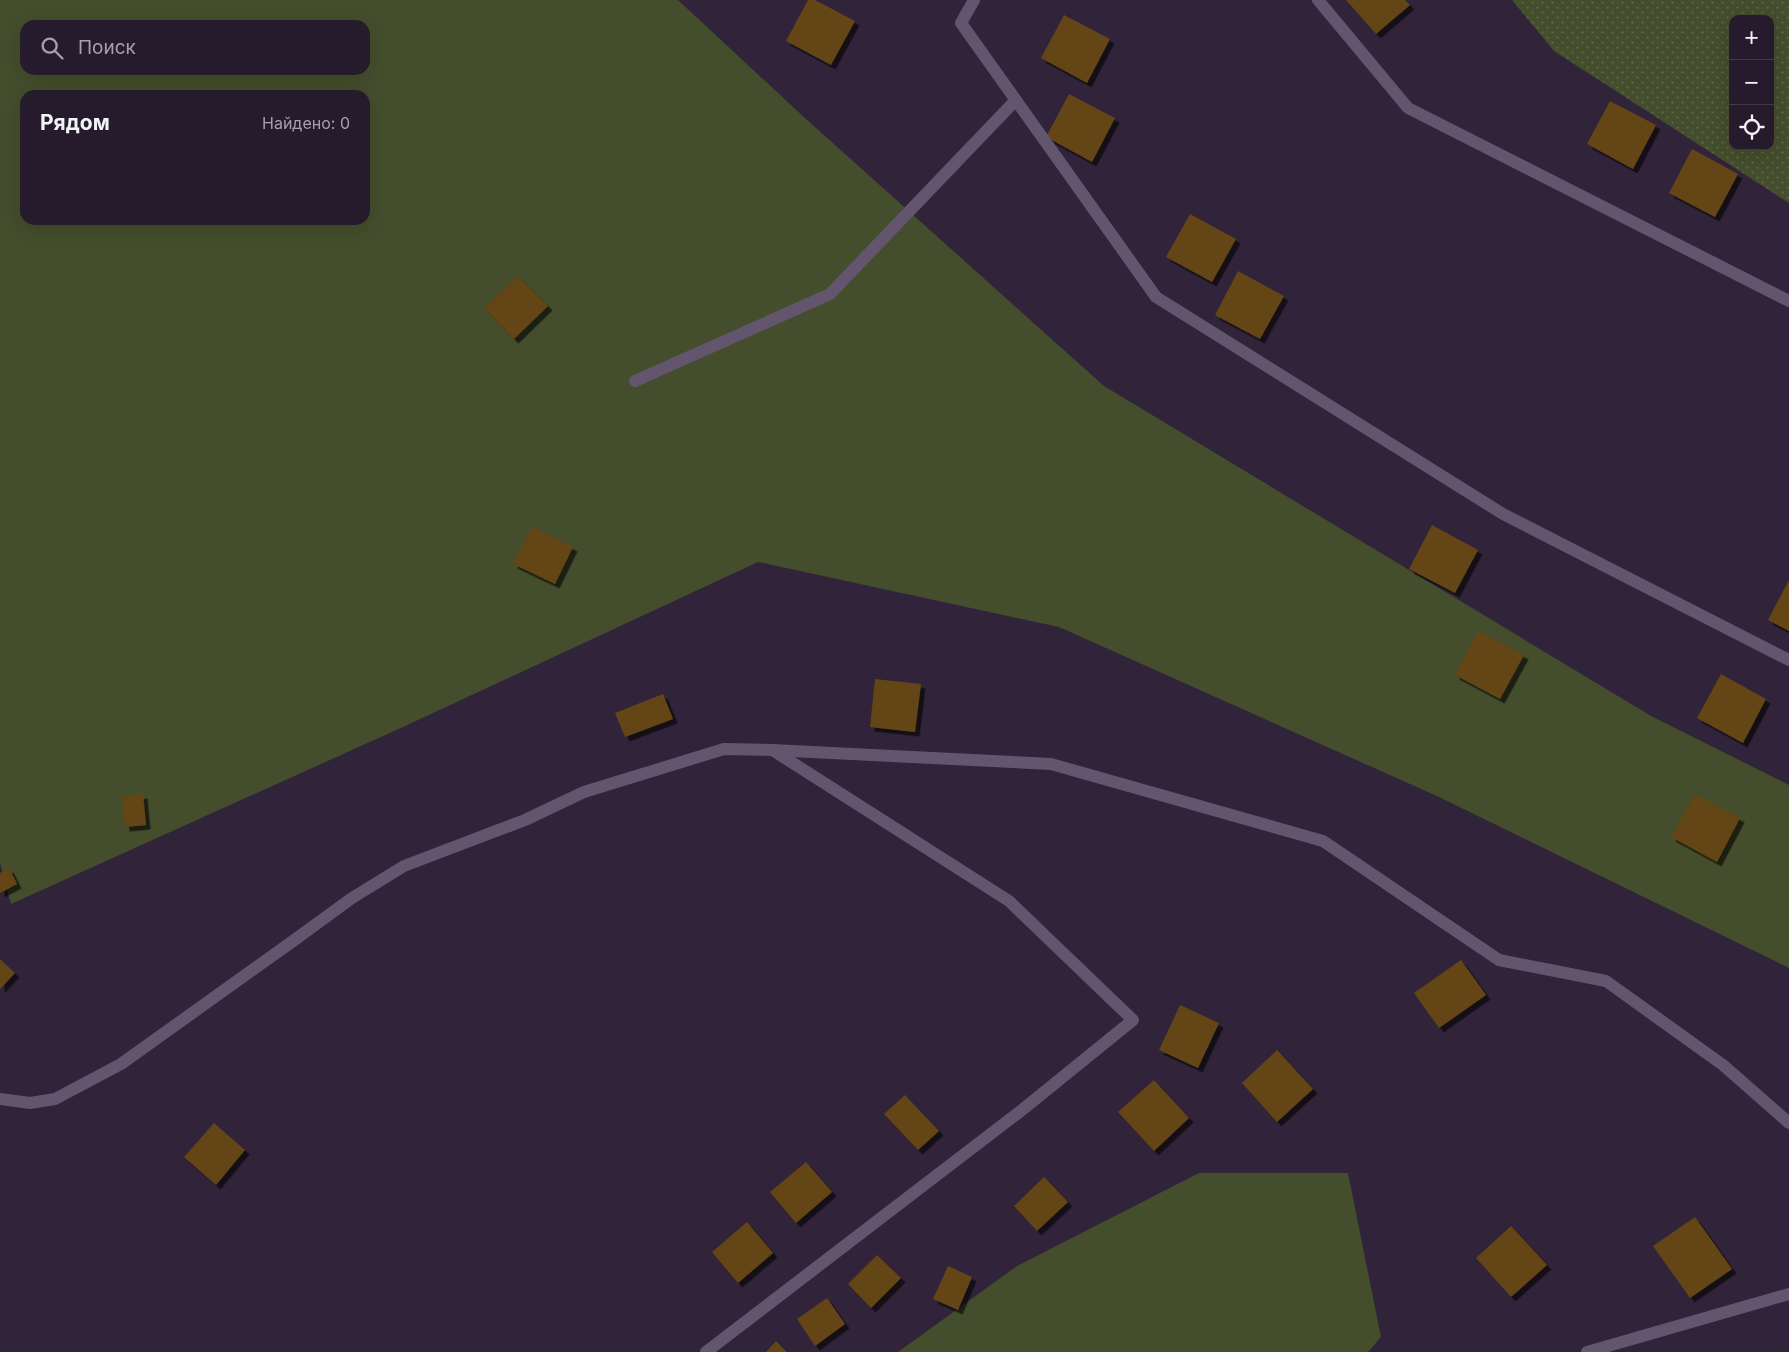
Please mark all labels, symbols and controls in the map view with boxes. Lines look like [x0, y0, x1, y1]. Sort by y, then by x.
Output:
map controls [1729, 15, 1774, 150]
button: + [1729, 15, 1774, 60]
search box [20, 20, 370, 75]
icon: search [38, 34, 66, 62]
text: Поиск [78, 36, 136, 59]
button: − [1729, 60, 1774, 105]
button: locate [1729, 105, 1774, 150]
text: Рядом [40, 110, 110, 135]
text: Найдено: 0 [262, 113, 350, 133]

